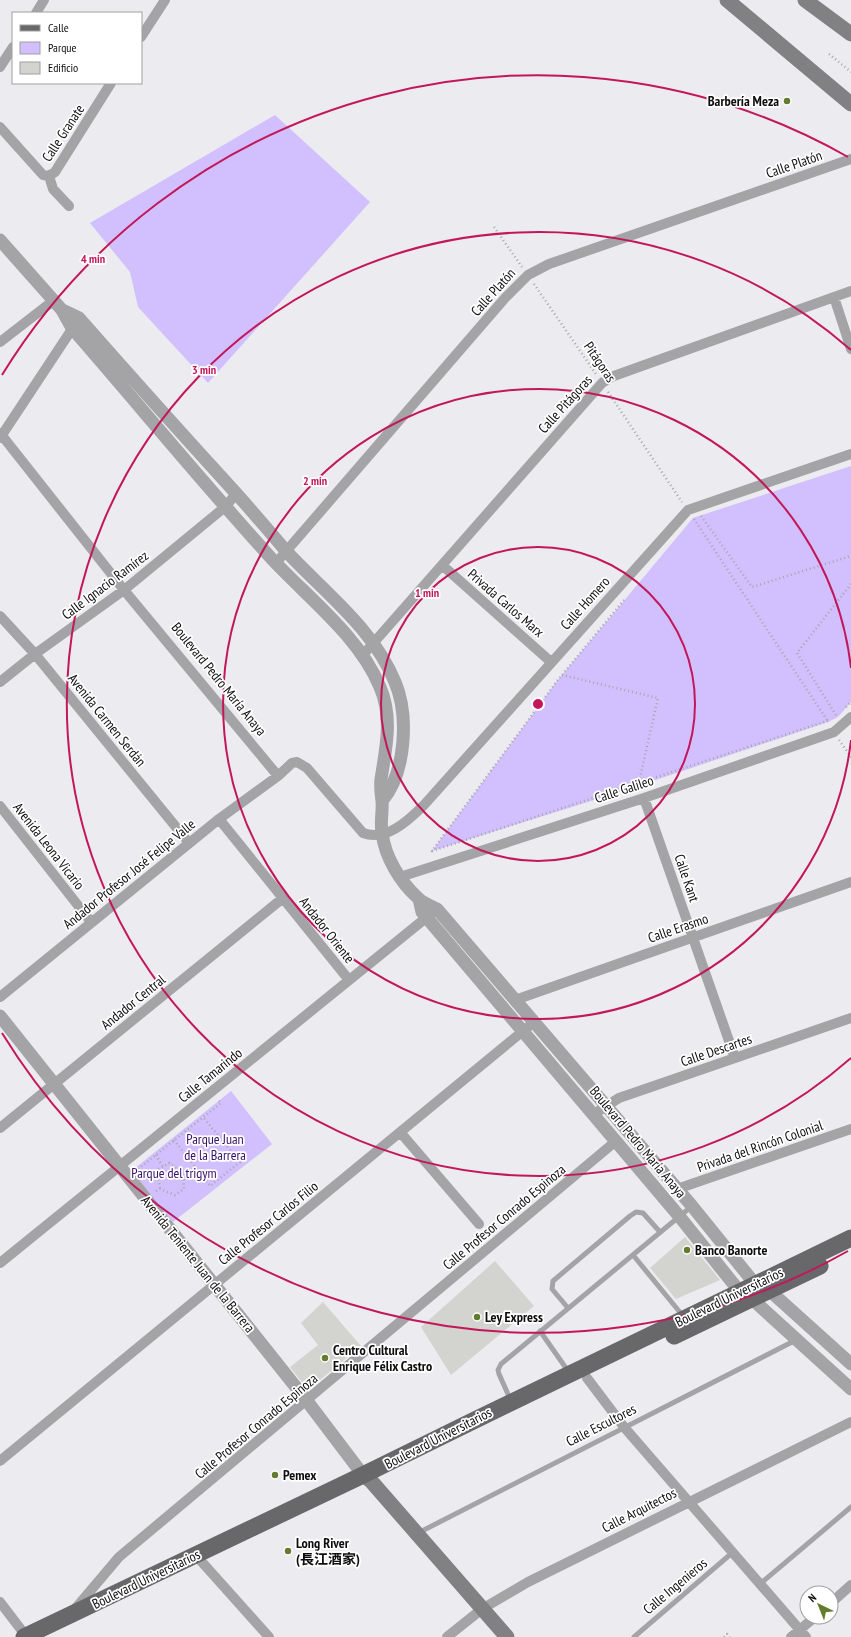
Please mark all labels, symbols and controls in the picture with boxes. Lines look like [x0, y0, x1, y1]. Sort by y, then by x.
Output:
legend [12, 12, 142, 84]
text: Calle [48, 20, 69, 35]
text: Parque [48, 40, 77, 55]
text: Edificio [48, 60, 78, 75]
place label: Barbería Meza [708, 92, 779, 110]
marker: Barbería Meza [782, 96, 792, 106]
street label: Calle Granate [38, 101, 88, 165]
street label: Calle Platón [764, 146, 824, 182]
text: 4 min [81, 251, 105, 266]
street label: Calle Platón [467, 264, 519, 320]
street label: Pitágoras [580, 338, 620, 386]
text: 3 min [192, 362, 216, 377]
street label: Calle Pitágoras [534, 371, 596, 437]
text: 2 min [303, 473, 327, 488]
street label: Calle Ignacio Ramírez [58, 546, 152, 624]
street label: Privada Carlos Marx [464, 565, 548, 641]
street label: Calle Homero [556, 573, 614, 633]
text: 1 min [415, 585, 439, 600]
street label: Boulevard Pedro María Anaya [168, 619, 270, 739]
street label: Avenida Carmen Serdán [64, 670, 150, 770]
centre of rings [531, 697, 545, 711]
street label: Calle Galileo [592, 771, 656, 807]
street label: Avenida Leona Vicario [9, 799, 89, 893]
street label: Andador Profesor José Felipe Valle [59, 815, 199, 933]
street label: Calle Kant [670, 852, 704, 904]
street label: Andador Oriente [295, 893, 359, 967]
street label: Calle Erasmo [646, 909, 710, 947]
street label: Andador Central [97, 970, 169, 1033]
street label: Calle Descartes [678, 1029, 754, 1071]
street label: Calle Tamarindo [174, 1044, 246, 1106]
street label: Boulevard Pedro María Anaya [586, 1082, 690, 1202]
street label: Privada del Rincón Colonial [695, 1116, 826, 1176]
park label: Parque Juan de la Barrera [184, 1130, 246, 1164]
street label: Calle Profesor Conrado Espinoza [439, 1160, 569, 1274]
park label: Parque del trigym [131, 1164, 217, 1182]
street label: Calle Profesor Carlos Filio [214, 1177, 322, 1269]
street label: Avenida Teniente Juan de la Barrera [137, 1192, 259, 1336]
place label: Banco Banorte [695, 1241, 767, 1259]
marker: Banco Banorte [682, 1245, 692, 1255]
street label: Boulevard Universitarios [672, 1263, 786, 1331]
place label: Ley Express [485, 1308, 543, 1326]
marker: Ley Express [472, 1312, 482, 1322]
place label: Centro Cultural Enrique Félix Castro [333, 1341, 432, 1375]
marker: Centro Cultural Enrique Félix Castro [320, 1353, 330, 1363]
street label: Calle Profesor Conrado Espinoza [191, 1369, 321, 1483]
street label: Calle Escultores [563, 1400, 639, 1450]
street label: Boulevard Universitarios [381, 1403, 495, 1473]
place label: Pemex [283, 1466, 317, 1484]
marker: Pemex [270, 1470, 280, 1480]
street label: Calle Arquitectos [599, 1483, 680, 1536]
place label: Long River (長江酒家) [296, 1534, 360, 1568]
street label: Boulevard Universitarios [89, 1545, 203, 1613]
marker: Long River (長江酒家) [283, 1546, 293, 1556]
street label: Calle Ingenieros [639, 1554, 711, 1618]
north arrow [799, 1585, 839, 1625]
text: N [805, 1591, 819, 1605]

